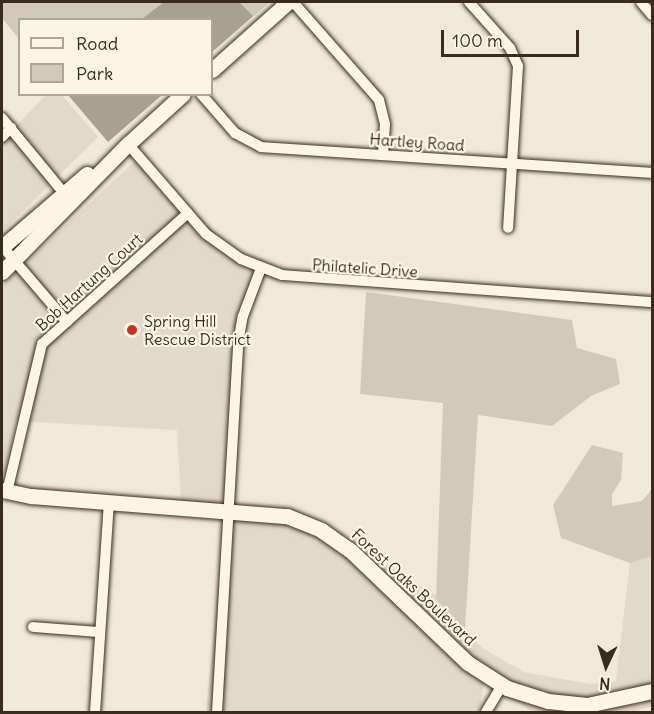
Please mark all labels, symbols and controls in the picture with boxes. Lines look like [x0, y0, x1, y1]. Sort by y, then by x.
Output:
legend [18, 18, 213, 96]
scale bar [444, 18, 582, 56]
text: 100 m [452, 29, 503, 52]
text: Road [76, 32, 118, 55]
text: Park [76, 62, 113, 85]
street label: Hartley Road [369, 129, 465, 155]
street label: Bob Hartung Court [32, 229, 146, 335]
street label: Philatelic Drive [311, 255, 419, 281]
place label: Spring Hill Rescue District [144, 311, 251, 349]
marker: Spring Hill Rescue District [125, 323, 139, 337]
street label: Forest Oaks Boulevard [348, 524, 480, 650]
north arrow [576, 636, 636, 696]
text: N [599, 674, 611, 694]

